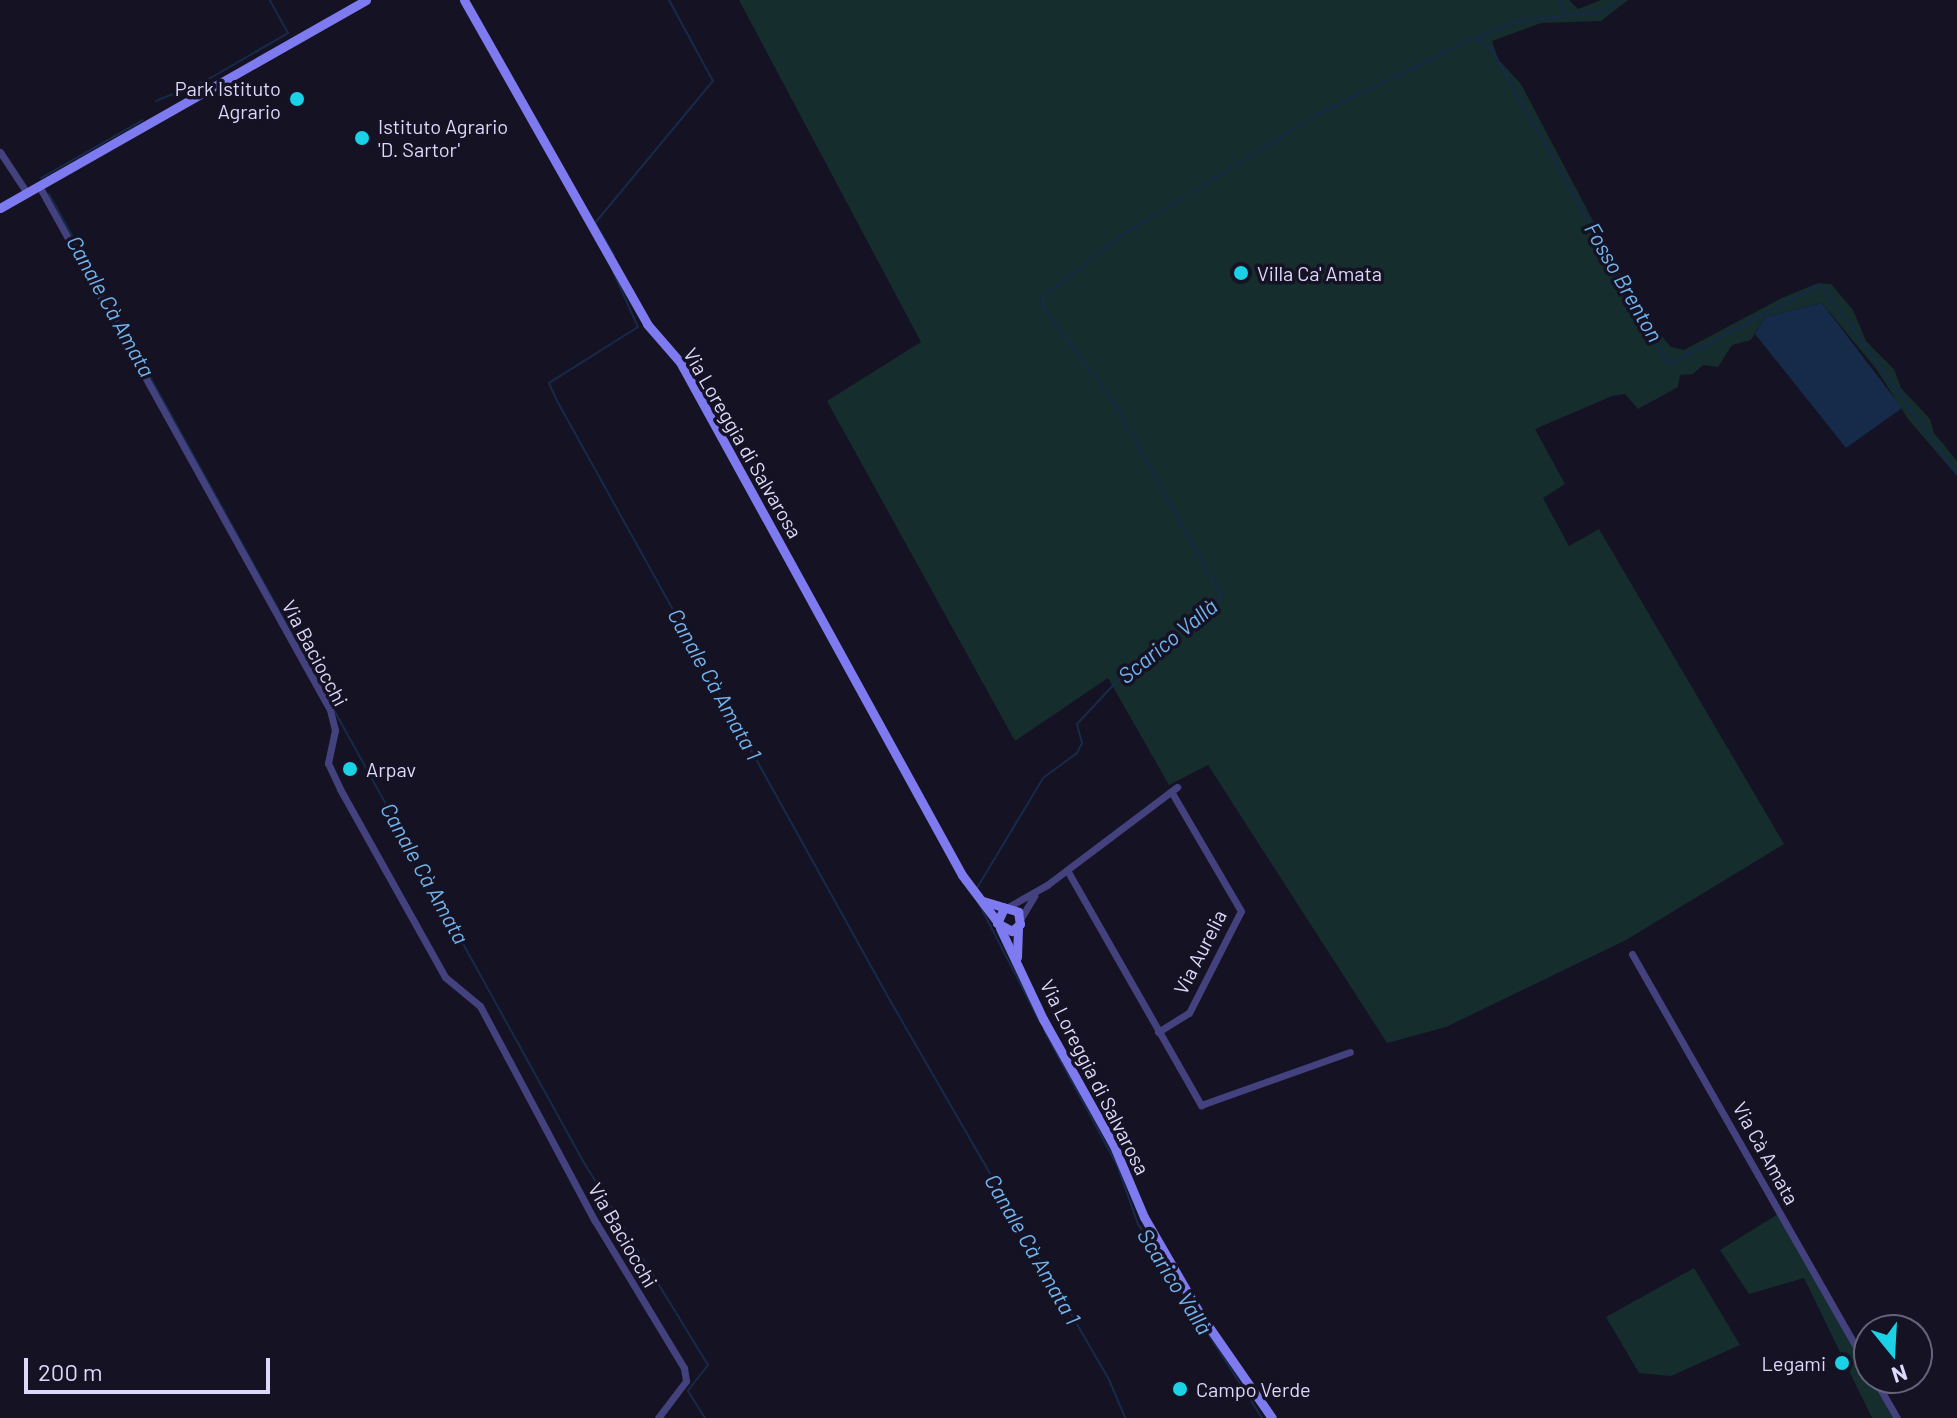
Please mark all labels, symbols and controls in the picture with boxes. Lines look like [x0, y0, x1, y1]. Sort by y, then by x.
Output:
place label: Park Istituto Agrario [175, 76, 281, 123]
marker: Park Istituto Agrario [288, 90, 306, 108]
place label: Istituto Agrario 'D. Sartor' [378, 114, 508, 161]
marker: Istituto Agrario 'D. Sartor' [353, 129, 371, 147]
water label: Fosso Brenton [1579, 218, 1669, 346]
water label: Canale Cà Amata [61, 231, 161, 381]
place label: Villa Ca' Amata [1257, 261, 1382, 285]
marker: Villa Ca' Amata [1232, 264, 1250, 282]
street label: Via Loreggia di Salvarosa [679, 344, 807, 542]
water label: Scarico Vallà [1112, 593, 1222, 689]
street label: Via Baciocchi [277, 596, 353, 710]
water label: Canale Cà Amata 1 [662, 604, 768, 764]
place label: Arpav [366, 757, 416, 781]
marker: Arpav [341, 760, 359, 778]
water label: Canale Cà Amata [375, 798, 475, 948]
street label: Via Aurelia [1168, 906, 1232, 998]
street label: Via Loreggia di Salvarosa [1035, 975, 1155, 1179]
street label: Via Cà Amata [1728, 1097, 1804, 1209]
water label: Canale Cà Amata 1 [979, 1169, 1087, 1329]
street label: Via Baciocchi [583, 1178, 663, 1292]
water label: Scarico Vallà [1132, 1223, 1218, 1339]
north arrow [1853, 1314, 1933, 1394]
scale bar [28, 1342, 274, 1392]
place label: Legami [1761, 1351, 1826, 1375]
marker: Legami [1833, 1354, 1851, 1372]
text: 200 m [38, 1357, 103, 1386]
text: N [1889, 1360, 1911, 1390]
place label: Campo Verde [1196, 1377, 1311, 1401]
marker: Campo Verde [1171, 1380, 1189, 1398]

